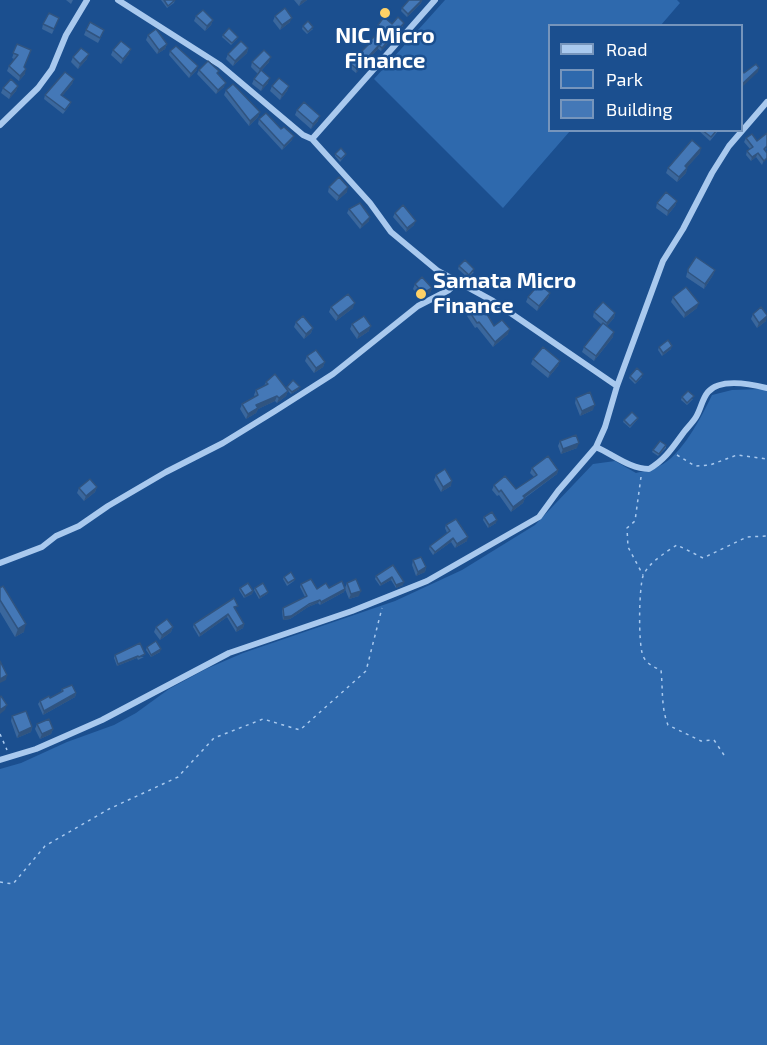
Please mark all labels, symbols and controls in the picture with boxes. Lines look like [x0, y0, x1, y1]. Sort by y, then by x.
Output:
marker: NIC Micro Finance [378, 6, 392, 20]
place label: NIC Micro Finance [335, 23, 435, 74]
legend [548, 24, 743, 132]
text: Road [606, 38, 647, 60]
text: Park [606, 68, 643, 90]
text: Building [606, 98, 673, 120]
place label: Samata Micro Finance [433, 268, 576, 320]
marker: Samata Micro Finance [414, 287, 428, 301]

